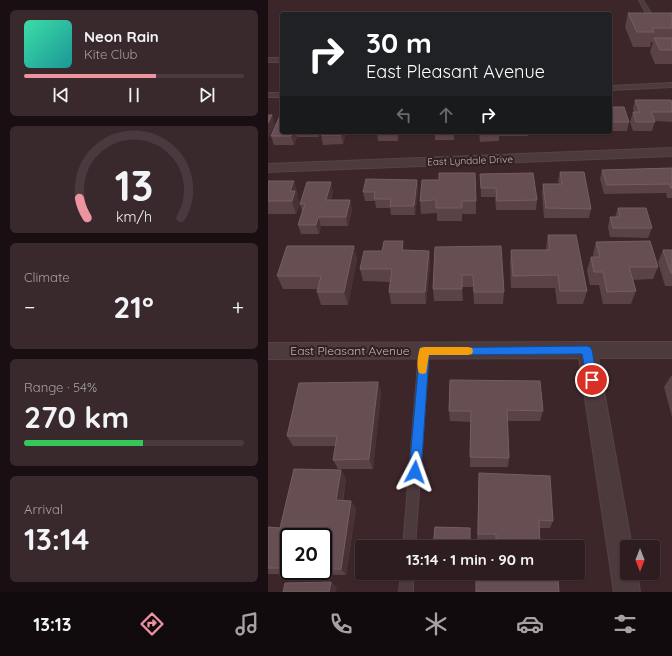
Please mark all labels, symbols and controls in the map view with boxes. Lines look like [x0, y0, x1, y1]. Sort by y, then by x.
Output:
text: 30 m [366, 25, 432, 60]
text: Neon Rain [84, 27, 159, 46]
icon: right [300, 28, 352, 80]
text: Kite Club [84, 46, 137, 62]
text: East Pleasant Avenue [366, 60, 545, 83]
icon: previous [50, 84, 72, 106]
icon: pause [123, 84, 145, 106]
icon: next [196, 84, 218, 106]
icon: left [393, 104, 415, 126]
icon: ahead [435, 104, 457, 126]
icon: right [477, 104, 499, 126]
street label: East Lyndale Drive [427, 152, 514, 168]
text: 13 [115, 158, 153, 210]
text: km/h [116, 207, 152, 225]
text: Climate [24, 269, 70, 285]
text: 21° [113, 288, 154, 326]
text: − [24, 293, 35, 321]
text: + [232, 293, 244, 321]
street label: East Pleasant Avenue [290, 343, 410, 358]
pin [575, 363, 609, 397]
icon: arrive [581, 369, 603, 391]
text: Range · 54% [24, 379, 97, 395]
text: 270 km [24, 398, 129, 436]
position arrow [394, 451, 436, 493]
text: Arrival [24, 501, 63, 517]
text: 13:14 [24, 520, 89, 558]
speed limit sign: 20 [280, 528, 332, 580]
north arrow [620, 540, 660, 580]
map controls [620, 540, 660, 580]
text: 13:14 · 1 min · 90 m [406, 550, 534, 569]
icon: directions [138, 610, 166, 638]
icon: music [233, 610, 261, 638]
icon: phone [327, 610, 355, 638]
icon: climate [422, 610, 450, 638]
icon: car [516, 610, 544, 638]
icon: filters [611, 610, 639, 638]
text: 13:13 [33, 613, 72, 636]

